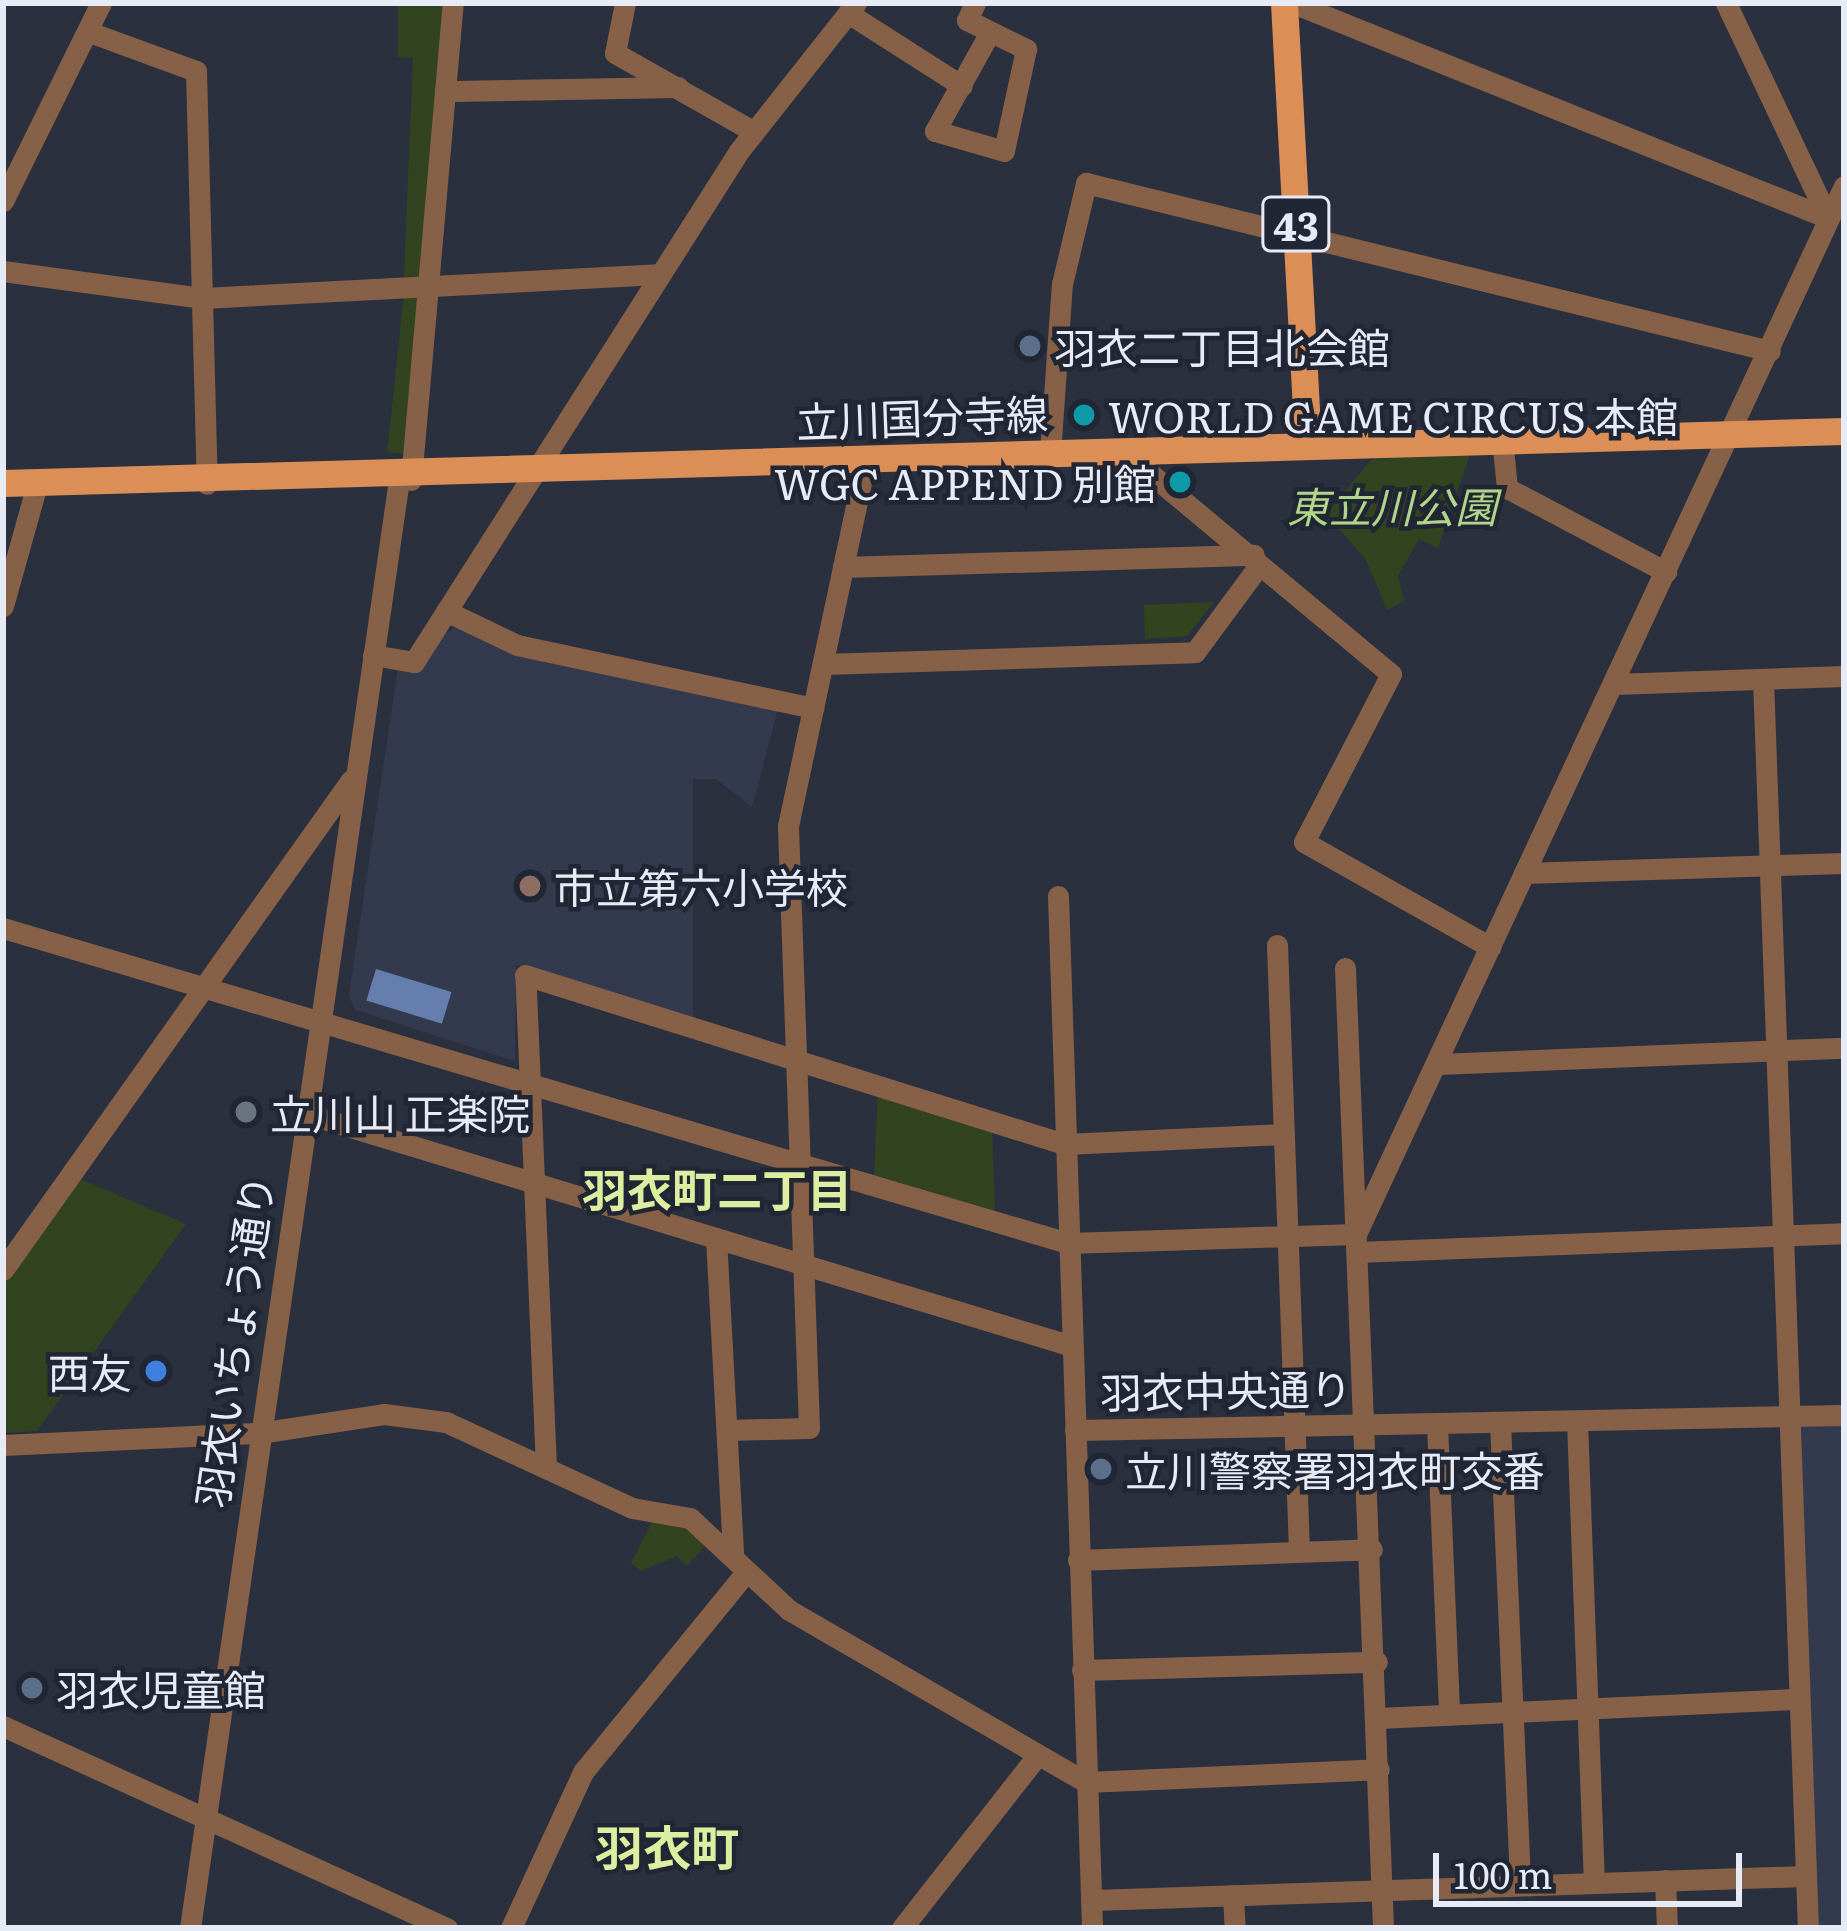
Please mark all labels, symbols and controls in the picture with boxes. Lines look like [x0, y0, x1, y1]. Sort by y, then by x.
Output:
road number: 43 [1260, 191, 1332, 257]
place label: 羽衣二丁目北会館 [1054, 321, 1390, 371]
marker: 羽衣二丁目北会館 [1017, 333, 1043, 359]
street label: 立川国分寺線 [795, 386, 1049, 446]
place label: WORLD GAME CIRCUS 本館 [1108, 390, 1678, 440]
marker: WORLD GAME CIRCUS 本館 [1071, 402, 1097, 428]
place label: WGC APPEND 別館 [774, 457, 1156, 507]
marker: WGC APPEND 別館 [1167, 469, 1193, 495]
park label: 東立川公園 [1287, 480, 1497, 530]
place label: 市立第六小学校 [554, 861, 848, 911]
marker: 市立第六小学校 [517, 873, 543, 899]
place label: 立川山 正楽院 [270, 1087, 530, 1137]
marker: 立川山 正楽院 [233, 1099, 259, 1125]
district label: 羽衣町二丁目 [582, 1161, 852, 1215]
street label: 羽衣いちょう通り [185, 1171, 281, 1511]
place label: 西友 [48, 1346, 132, 1396]
marker: 西友 [143, 1358, 169, 1384]
street label: 羽衣中央通り [1100, 1362, 1352, 1416]
place label: 立川警察署羽衣町交番 [1125, 1444, 1545, 1494]
marker: 立川警察署羽衣町交番 [1088, 1456, 1114, 1482]
place label: 羽衣児童館 [56, 1663, 266, 1713]
marker: 羽衣児童館 [19, 1675, 45, 1701]
district label: 羽衣町 [595, 1817, 739, 1875]
scale bar [1439, 1829, 1748, 1903]
text: 100 m [1454, 1847, 1552, 1900]

